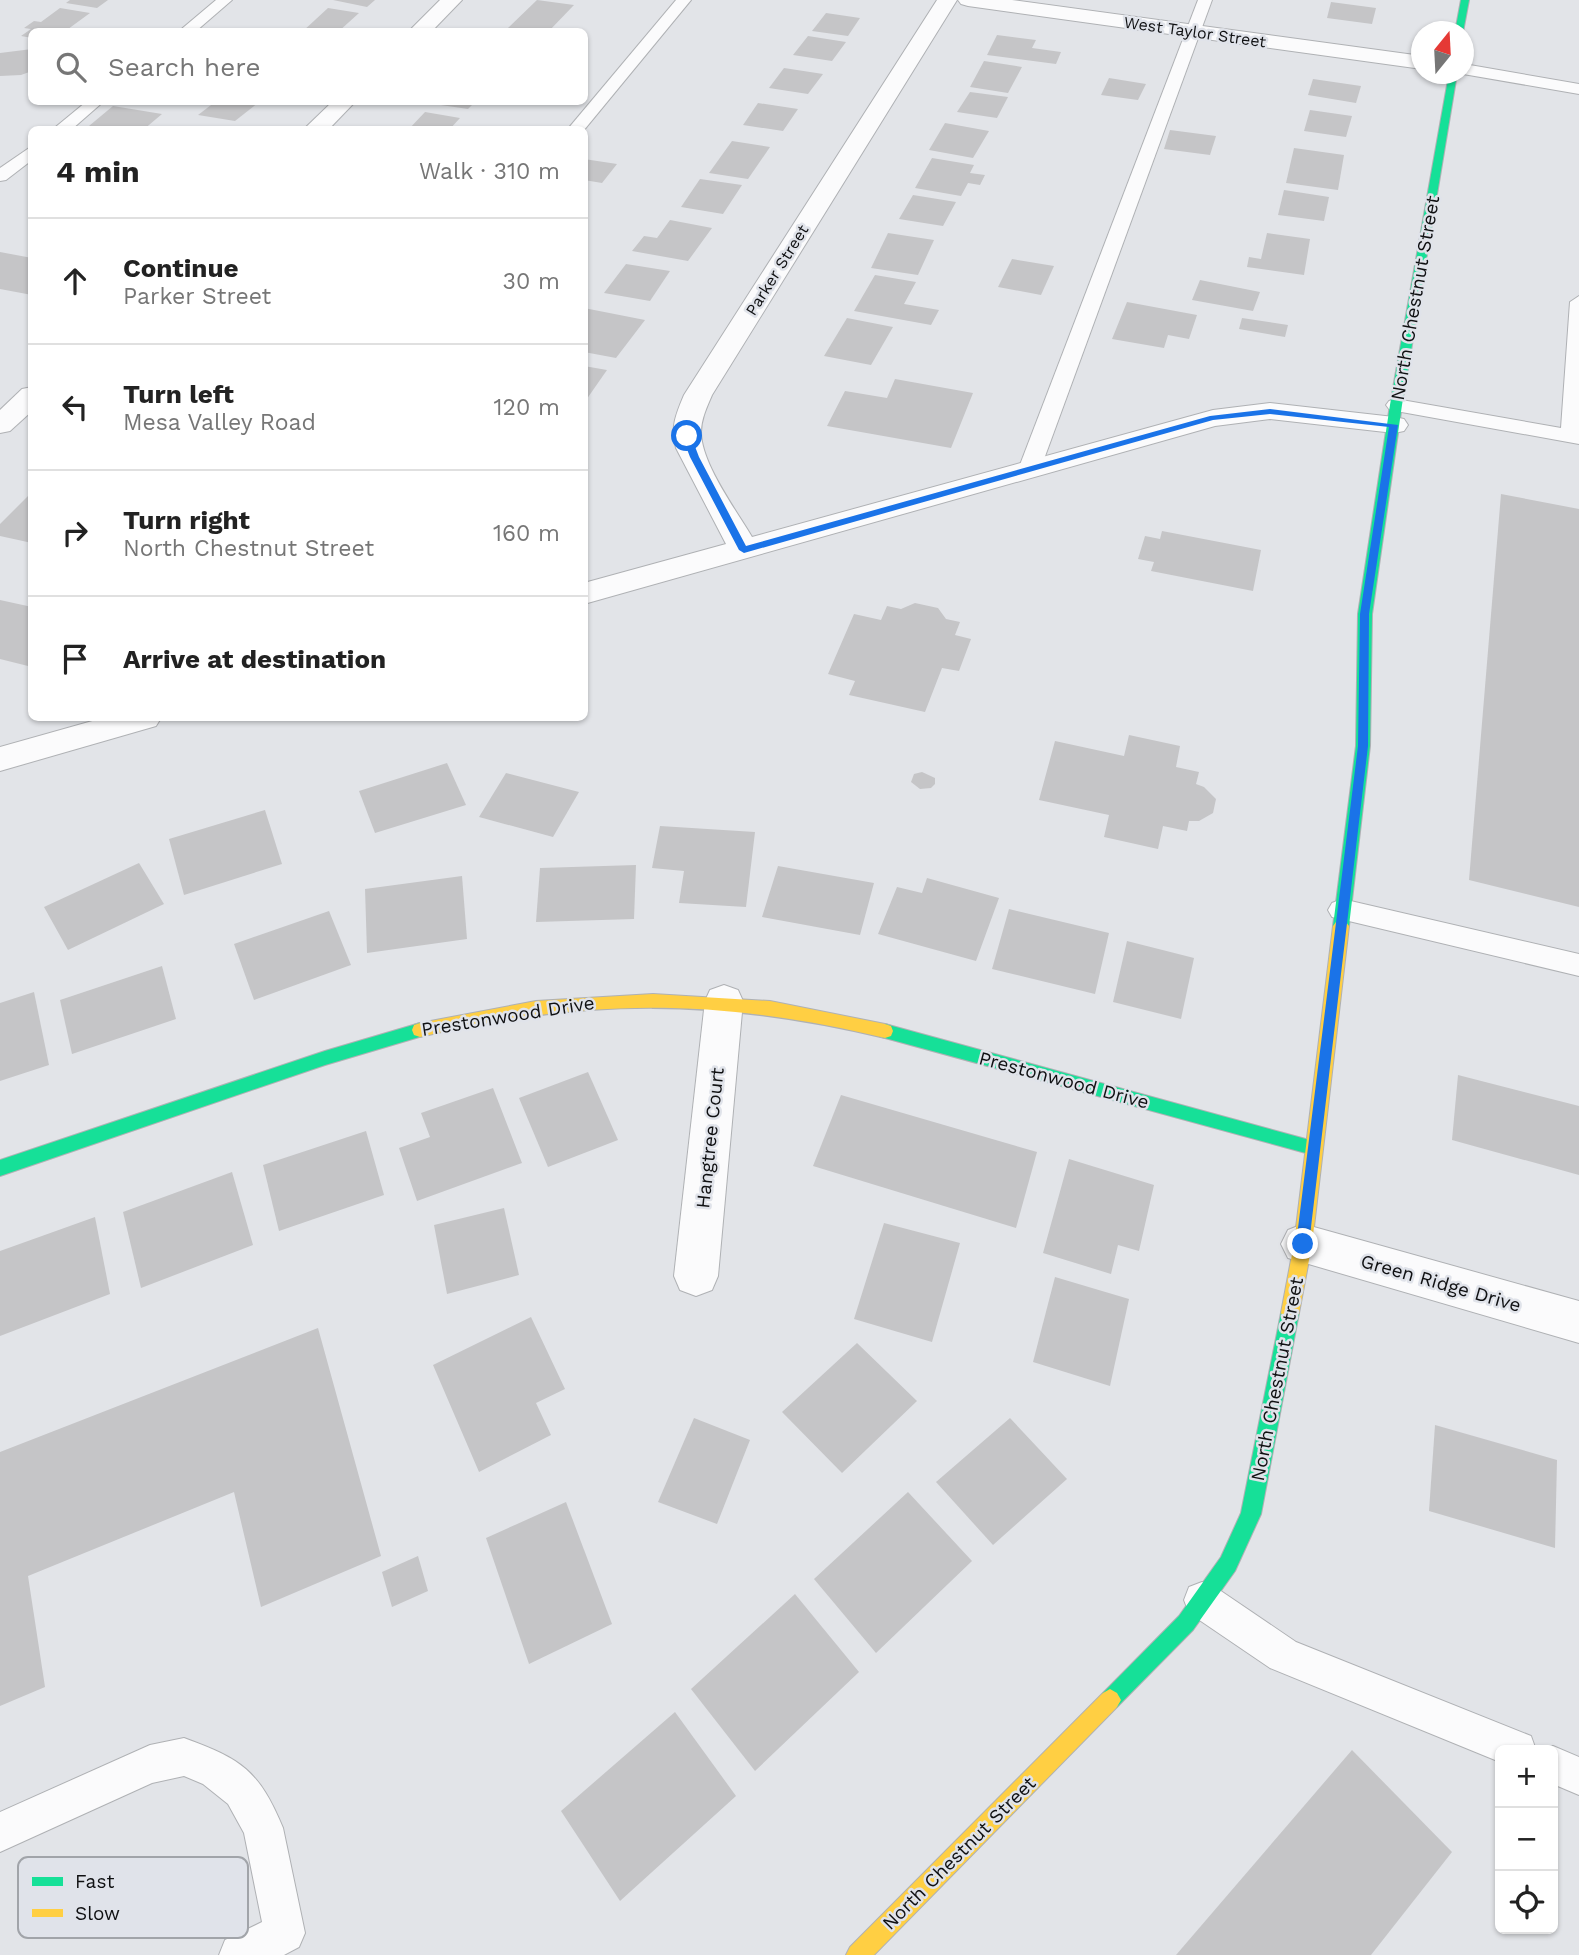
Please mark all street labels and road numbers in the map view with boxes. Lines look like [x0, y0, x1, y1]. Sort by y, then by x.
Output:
street label: West Taylor Street [1123, 13, 1268, 51]
street label: North Chestnut Street [1386, 194, 1444, 402]
street label: Parker Street [742, 221, 813, 319]
street label: Prestonwood Drive [420, 991, 596, 1041]
street label: Prestonwood Drive [976, 1046, 1152, 1114]
street label: Hangtree Court [691, 1066, 729, 1210]
street label: Green Ridge Drive [1358, 1249, 1524, 1317]
street label: North Chestnut Street [1246, 1275, 1308, 1483]
street label: North Chestnut Street [878, 1772, 1040, 1934]

